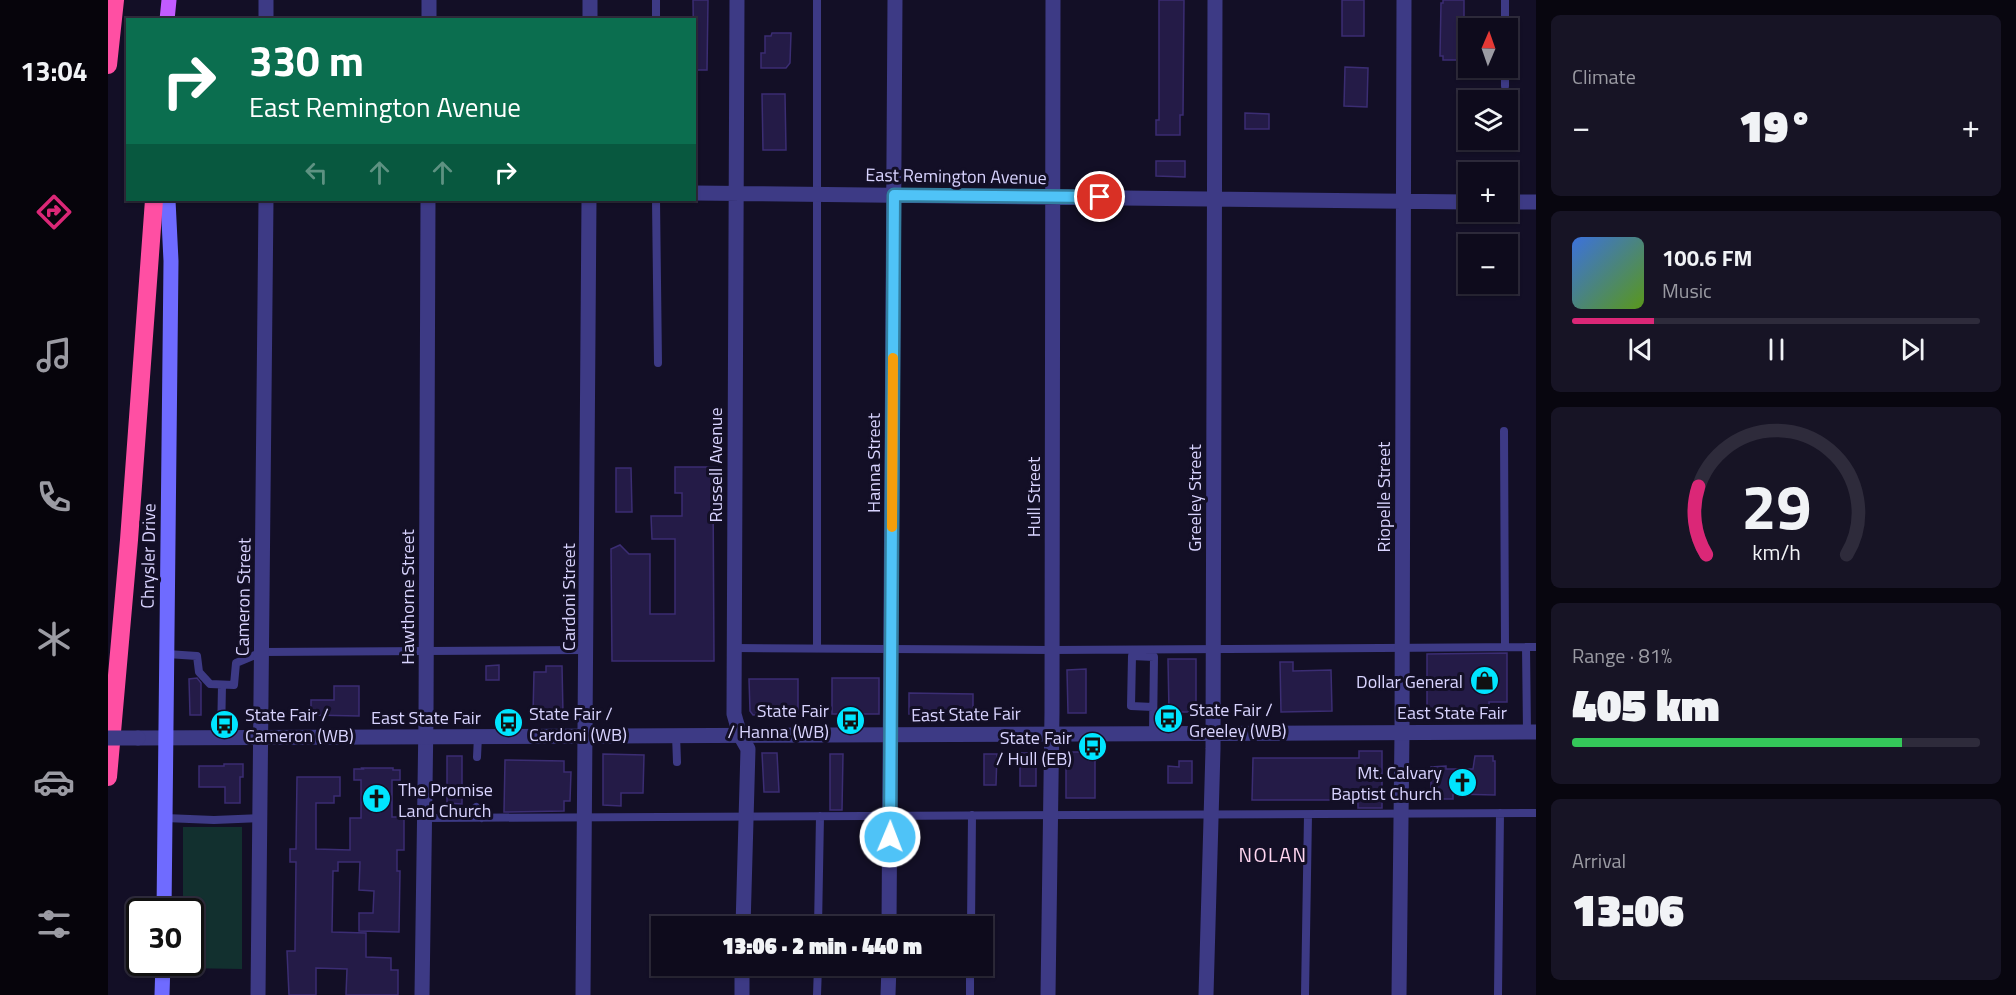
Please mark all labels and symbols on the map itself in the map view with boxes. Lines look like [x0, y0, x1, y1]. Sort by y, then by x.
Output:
north arrow [1458, 18, 1518, 78]
street label: East Remington Avenue [865, 161, 1047, 191]
pin [1074, 171, 1125, 222]
street label: Russell Avenue [702, 407, 729, 523]
street label: Hanna Street [860, 412, 887, 513]
street label: Riopelle Street [1370, 441, 1397, 552]
street label: Greeley Street [1181, 444, 1208, 552]
street label: Hull Street [1020, 456, 1047, 537]
street label: Chrysler Drive [134, 503, 162, 609]
street label: Hawthorne Street [394, 528, 421, 665]
street label: Cameron Street [228, 537, 258, 656]
street label: Cardoni Street [555, 542, 582, 651]
shop icon: Dollar General [1468, 665, 1500, 697]
place label: Dollar General [1356, 668, 1463, 695]
place label: State Fair / Greeley (WB) [1189, 696, 1287, 744]
place label: State Fair / Hanna (WB) [728, 697, 829, 745]
street label: East State Fair [1397, 699, 1507, 726]
place label: State Fair / Cardoni (WB) [529, 700, 627, 748]
street label: East State Fair [911, 700, 1021, 728]
place label: State Fair / Cameron (WB) [245, 701, 354, 749]
bus stop icon: State Fair / Greeley (WB) [1152, 703, 1184, 735]
street label: East State Fair [371, 704, 481, 731]
bus stop icon: State Fair / Hanna (WB) [834, 704, 866, 736]
bus stop icon: State Fair / Cardoni (WB) [492, 707, 524, 739]
bus stop icon: State Fair / Cameron (WB) [208, 708, 240, 740]
place label: State Fair / Hull (EB) [996, 724, 1072, 772]
bus stop icon: State Fair / Hull (EB) [1077, 731, 1109, 763]
place label: Mt. Calvary Baptist Church [1331, 759, 1442, 807]
church icon: Mt. Calvary Baptist Church [1447, 766, 1479, 798]
place label: The Promise Land Church [398, 776, 493, 824]
church icon: The Promise Land Church [361, 783, 393, 815]
position arrow [858, 805, 922, 869]
district label: NOLAN [1238, 839, 1308, 870]
speed limit sign: 30 [126, 898, 204, 976]

